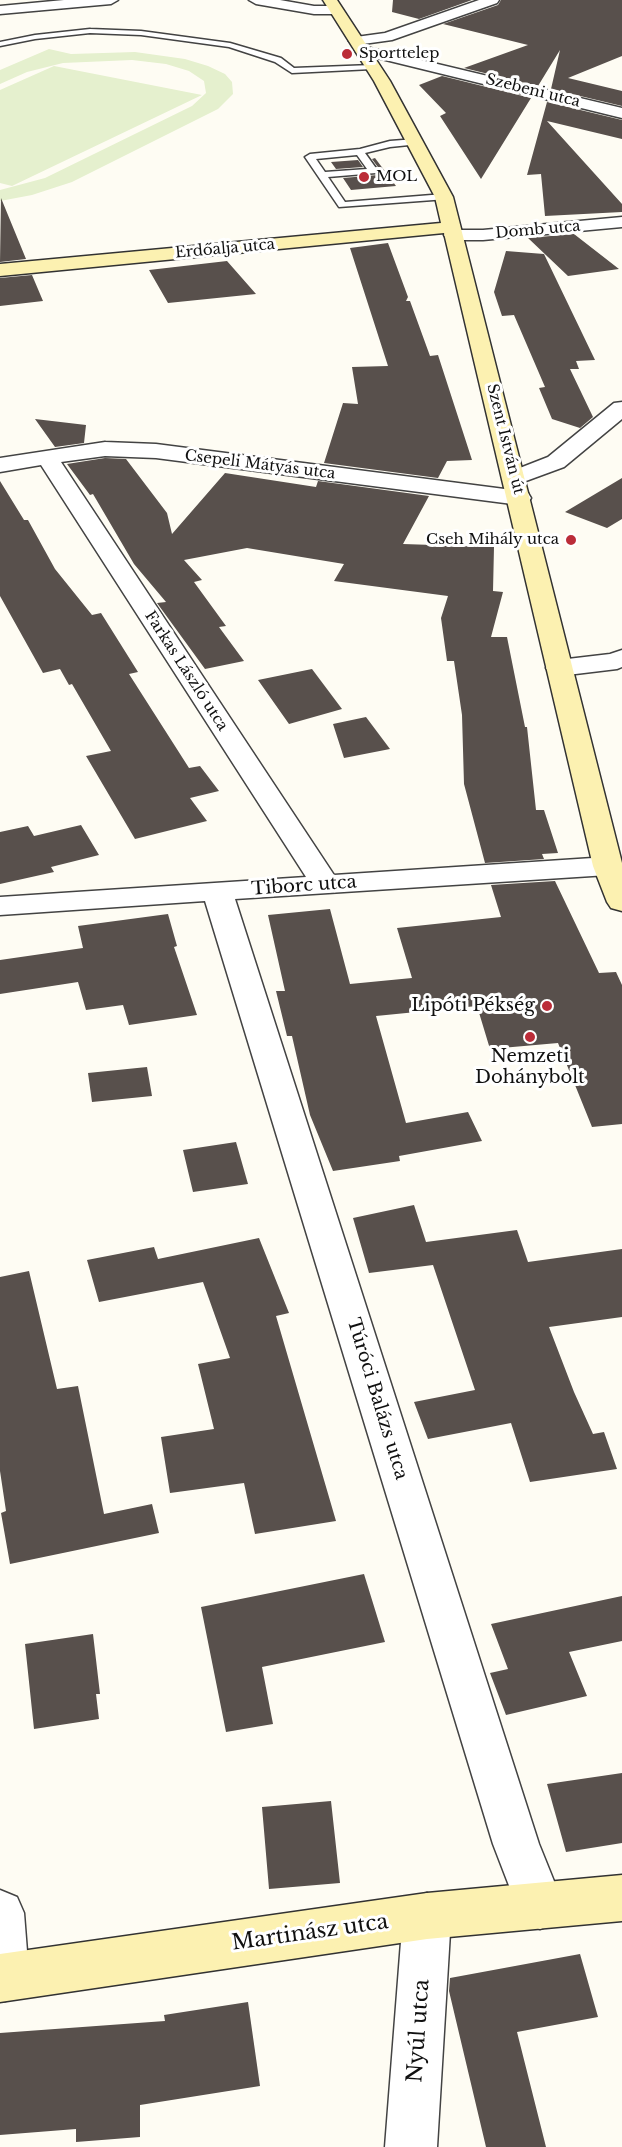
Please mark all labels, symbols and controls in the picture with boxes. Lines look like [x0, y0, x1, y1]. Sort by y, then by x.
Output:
place label: Sporttelep [359, 45, 439, 63]
marker: Sporttelep [340, 47, 354, 61]
street label: Szebeni utca [484, 71, 582, 111]
place label: MOL [376, 168, 417, 186]
marker: MOL [357, 170, 371, 184]
street label: Domb utca [495, 217, 581, 243]
street label: Erdőalja utca [174, 236, 276, 262]
street label: Szent István út [483, 382, 527, 496]
street label: Csepeli Mátyás utca [184, 447, 336, 483]
place label: Cseh Mihály utca [426, 531, 559, 549]
marker: Cseh Mihály utca [564, 533, 578, 547]
street label: Farkas László utca [141, 608, 231, 734]
street label: Tiborc utca [251, 872, 357, 900]
place label: Lipóti Pékség [411, 995, 535, 1017]
marker: Lipóti Pékség [540, 999, 554, 1013]
marker: Nemzeti Dohánybolt [523, 1030, 537, 1044]
place label: Nemzeti Dohánybolt [475, 1046, 585, 1088]
street label: Túróci Balázs utca [342, 1315, 412, 1483]
street label: Martinász utca [230, 1910, 390, 1956]
street label: Nyúl utca [403, 1978, 435, 2084]

